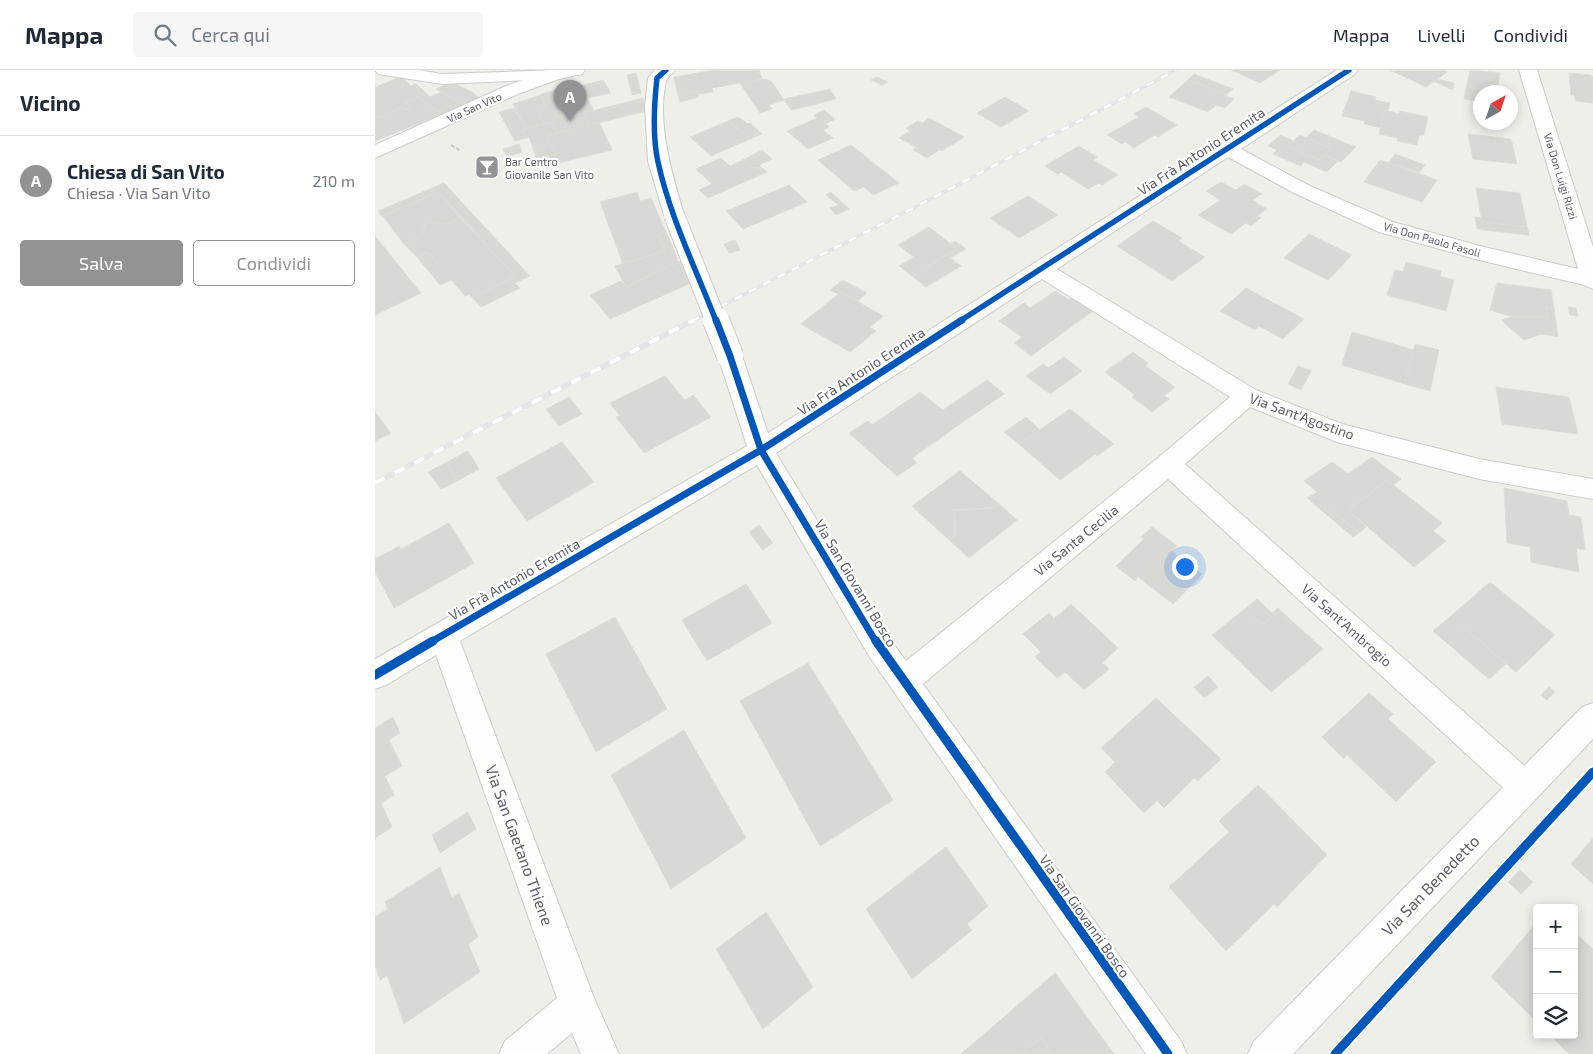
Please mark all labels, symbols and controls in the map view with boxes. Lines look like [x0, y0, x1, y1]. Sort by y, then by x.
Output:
search box [133, 12, 483, 57]
text: Mappa [25, 20, 103, 49]
icon: search [151, 21, 179, 49]
text: Cerca qui [191, 23, 270, 46]
text: Mappa [1333, 24, 1390, 46]
text: Livelli [1418, 24, 1465, 46]
text: Condividi [1493, 24, 1568, 46]
pin: A [554, 80, 586, 121]
north arrow [1473, 85, 1518, 130]
street label: Via San Vito [445, 89, 503, 125]
text: Vicino [20, 90, 81, 115]
street label: Via Frà Antonio Eremita [1134, 103, 1268, 199]
street label: Via Don Luigi Rizzi [1542, 131, 1580, 221]
bar icon: Bar Centro Giovanile San Vito [474, 154, 500, 180]
place label: Bar Centro Giovanile San Vito [505, 155, 594, 181]
text: Chiesa di San Vito [67, 160, 225, 183]
text: A [31, 171, 41, 190]
text: 210 m [312, 171, 355, 190]
text: Chiesa · Via San Vito [67, 183, 211, 202]
street label: Via Don Paolo Fasoli [1382, 219, 1482, 259]
button: Salva [20, 240, 183, 286]
button: Condividi [193, 240, 355, 286]
street label: Via Frà Antonio Eremita [794, 323, 928, 419]
street label: Via Sant'Agostino [1247, 389, 1357, 443]
street label: Via Santa Cecilia [1030, 501, 1122, 579]
street label: Via San Giovanni Bosco [811, 516, 901, 650]
street label: Via Frà Antonio Eremita [445, 534, 583, 624]
your location [1172, 554, 1198, 580]
street label: Via Sant'Ambrogio [1298, 580, 1396, 670]
street label: Via San Gaetano Thiene [482, 762, 558, 928]
street label: Via San Benedetto [1377, 831, 1483, 939]
street label: Via San Giovanni Bosco [1036, 851, 1134, 981]
map controls [1533, 904, 1578, 1039]
button: + [1533, 904, 1578, 949]
button: − [1533, 949, 1578, 994]
button: layers [1533, 994, 1578, 1039]

